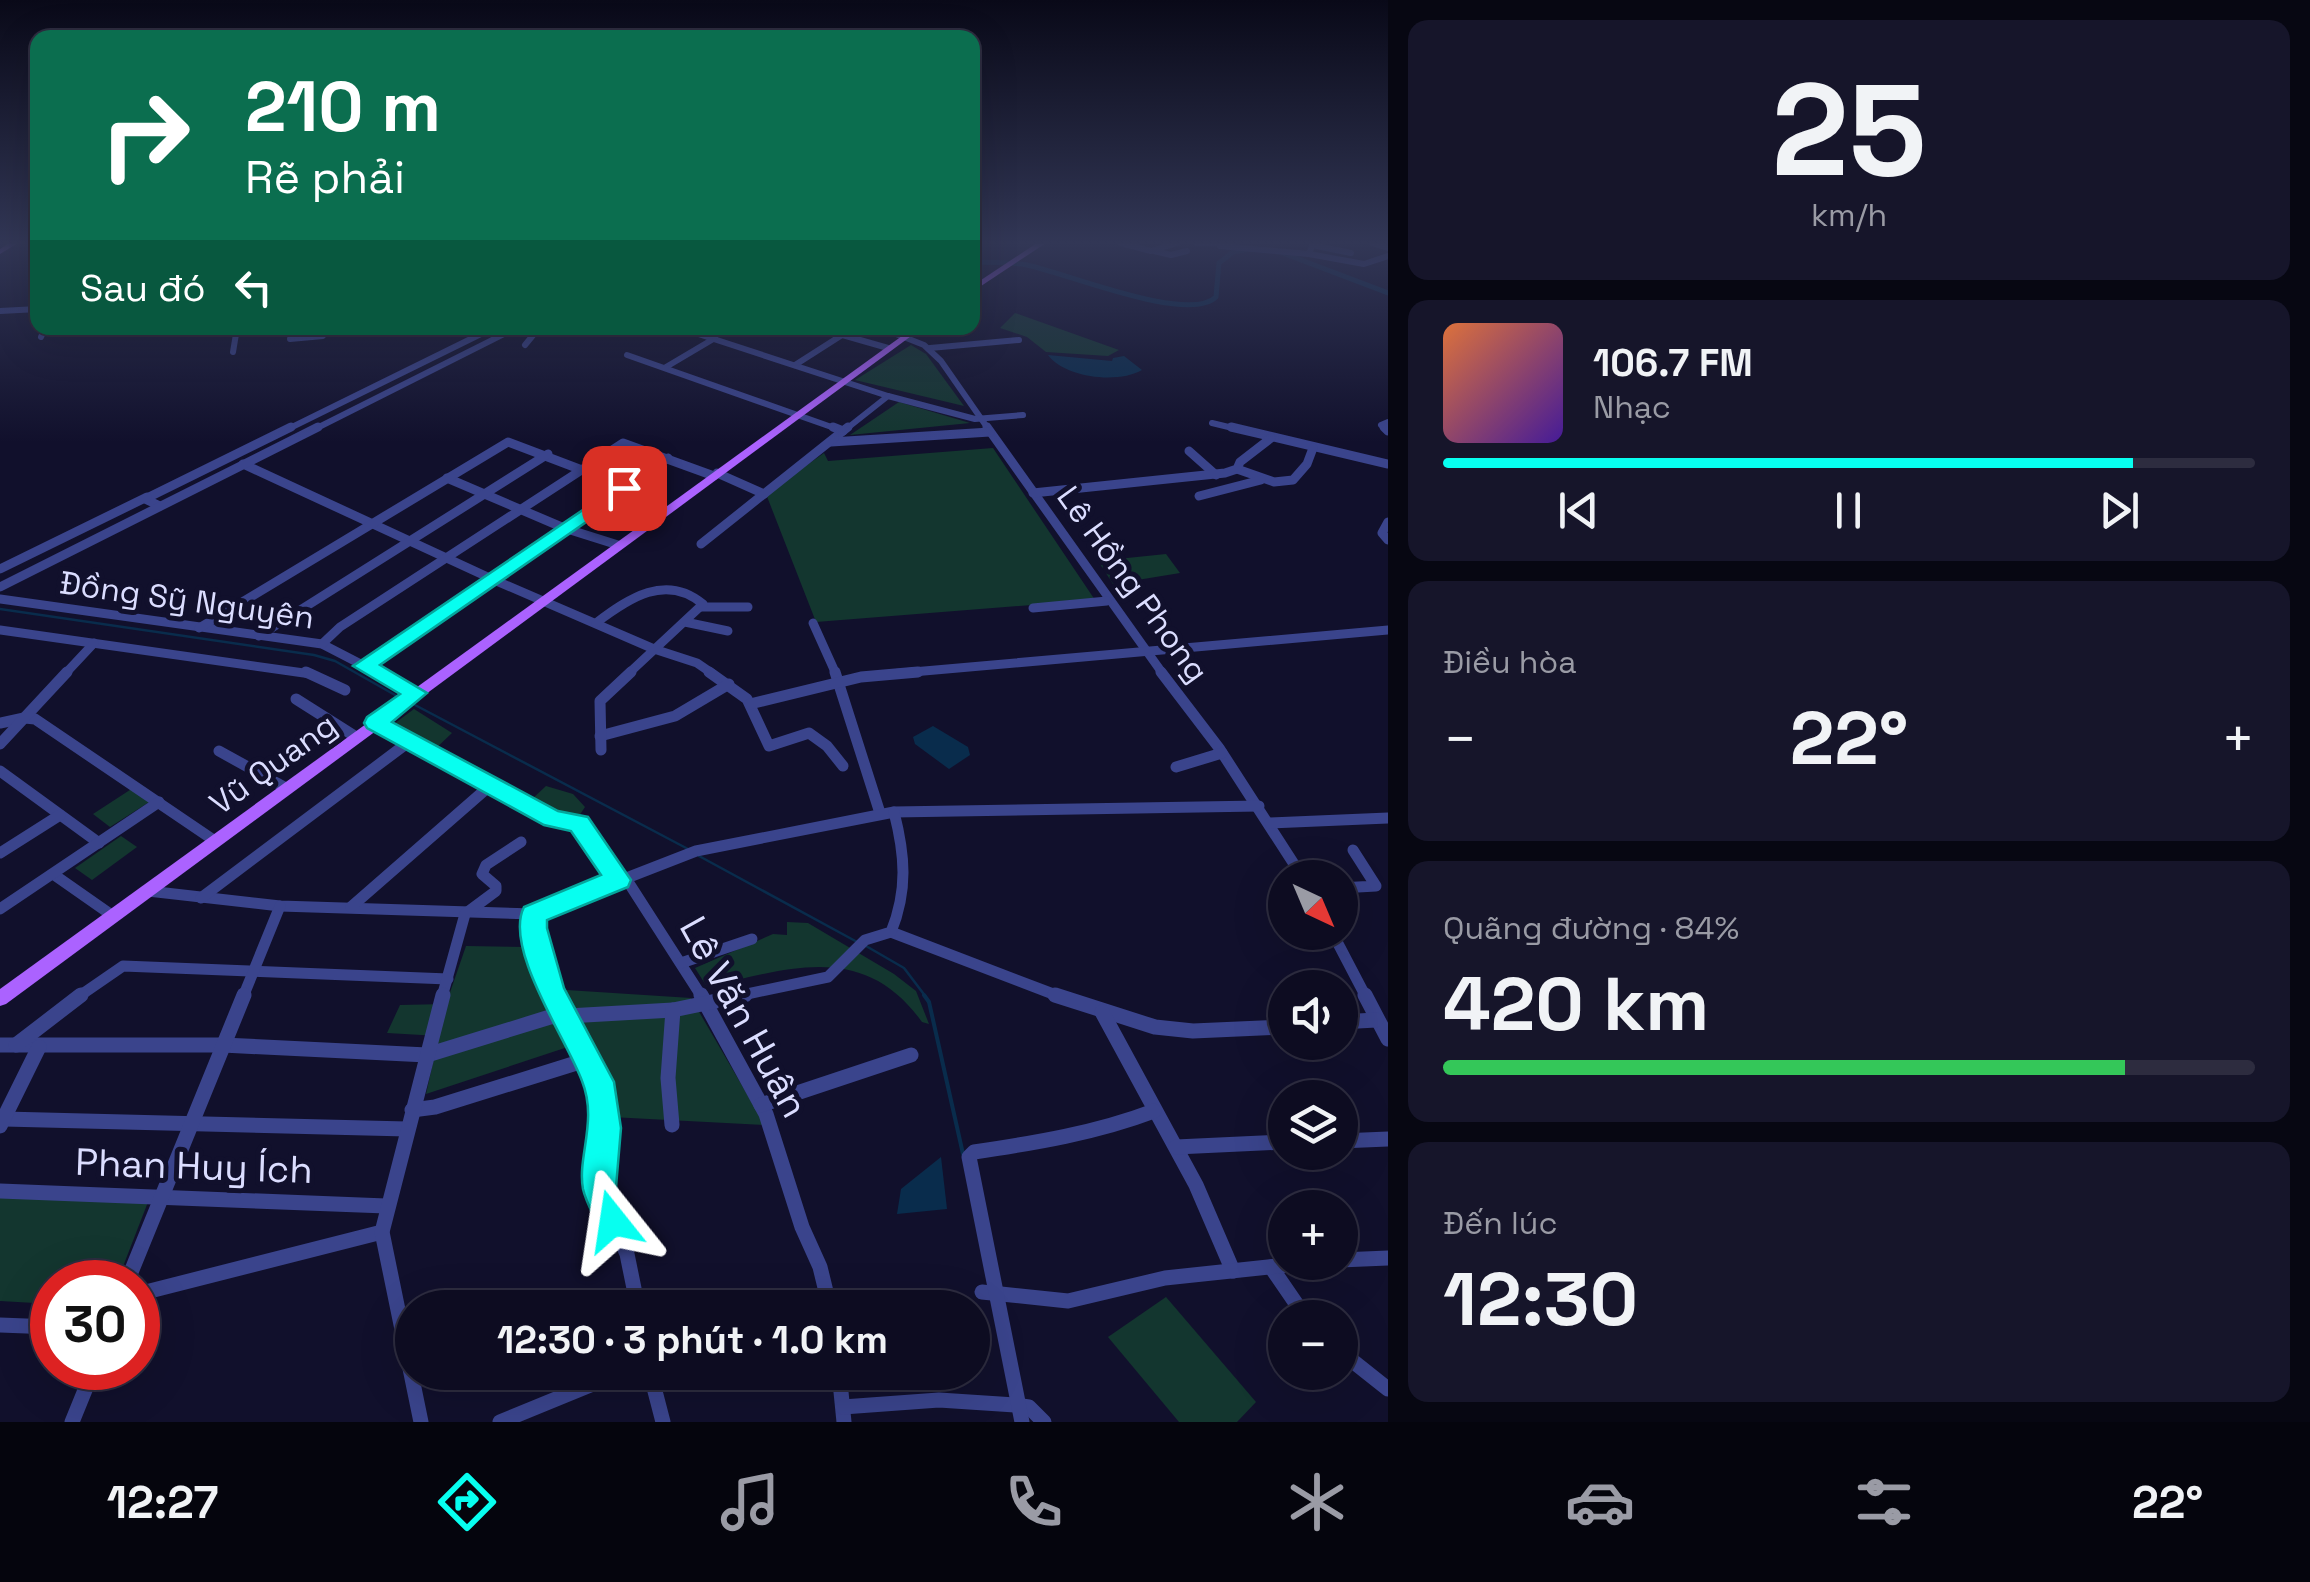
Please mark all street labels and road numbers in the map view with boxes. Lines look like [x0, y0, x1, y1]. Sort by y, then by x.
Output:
street label: Lê Hồng Phong [1048, 478, 1218, 690]
street label: Đồng Sỹ Nguyên [57, 562, 317, 638]
street label: Vũ Quang [202, 705, 344, 823]
street label: Lê Văn Huân [669, 908, 819, 1126]
street label: Phan Huy Ích [74, 1138, 314, 1194]

